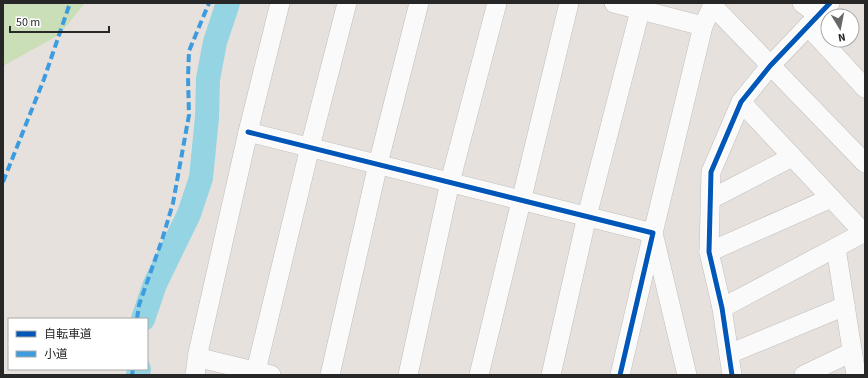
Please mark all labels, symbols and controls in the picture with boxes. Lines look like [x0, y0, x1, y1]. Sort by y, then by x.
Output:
scale bar [10, 8, 109, 34]
north arrow [820, 8, 860, 48]
text: 50 m [16, 14, 40, 31]
text: N [837, 29, 847, 45]
legend [8, 318, 148, 370]
text: 自転車道 [44, 326, 92, 343]
text: 小道 [44, 346, 68, 363]

